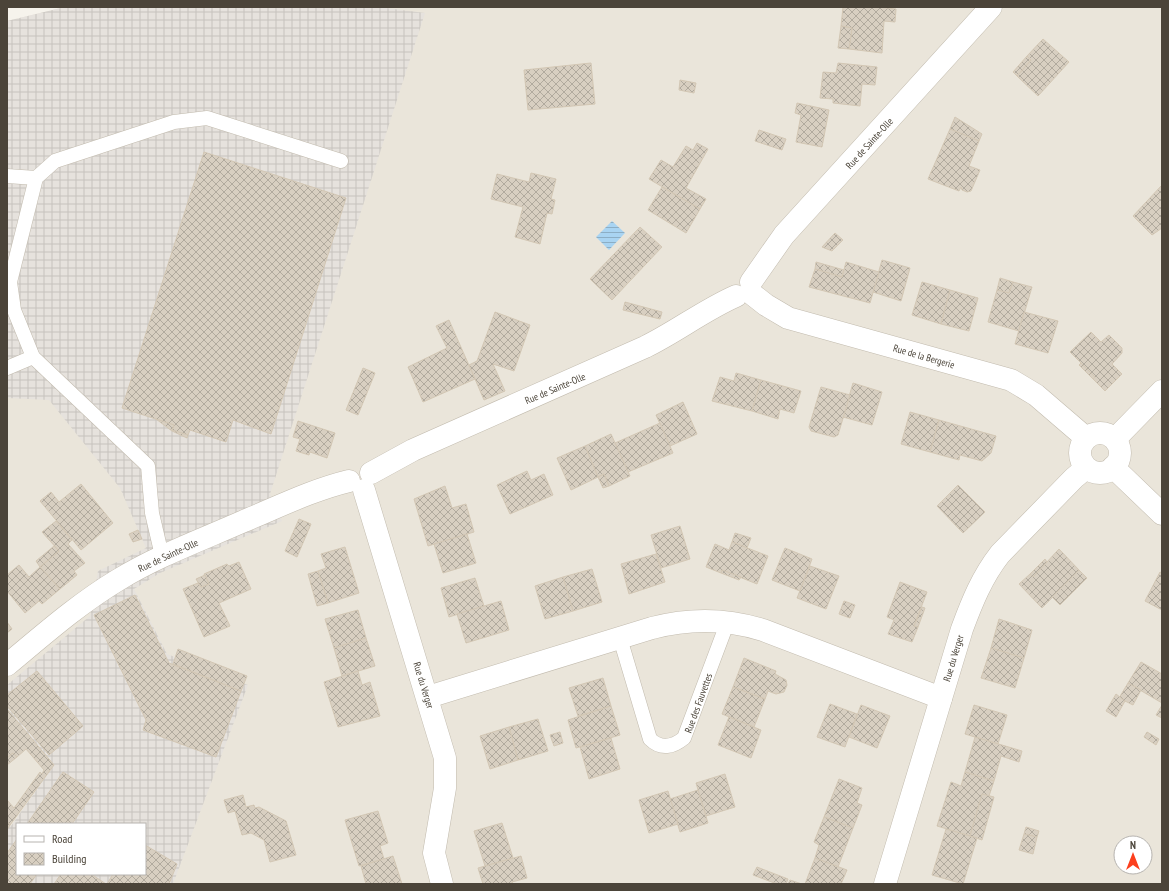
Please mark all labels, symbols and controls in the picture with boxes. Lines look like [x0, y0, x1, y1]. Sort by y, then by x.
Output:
street label: Rue de Sainte-Olle [843, 115, 896, 172]
street label: Rue de la Bergerie [892, 341, 956, 371]
street label: Rue de Sainte-Olle [523, 370, 588, 407]
street label: Rue de Sainte-Olle [136, 536, 200, 575]
street label: Rue du Verger [940, 633, 967, 683]
street label: Rue du Verger [410, 660, 437, 710]
street label: Rue des Fauvettes [682, 671, 716, 735]
legend [16, 823, 146, 875]
text: Road [52, 831, 72, 846]
north arrow [1113, 835, 1153, 875]
text: N [1130, 838, 1136, 852]
text: Building [52, 851, 87, 866]

